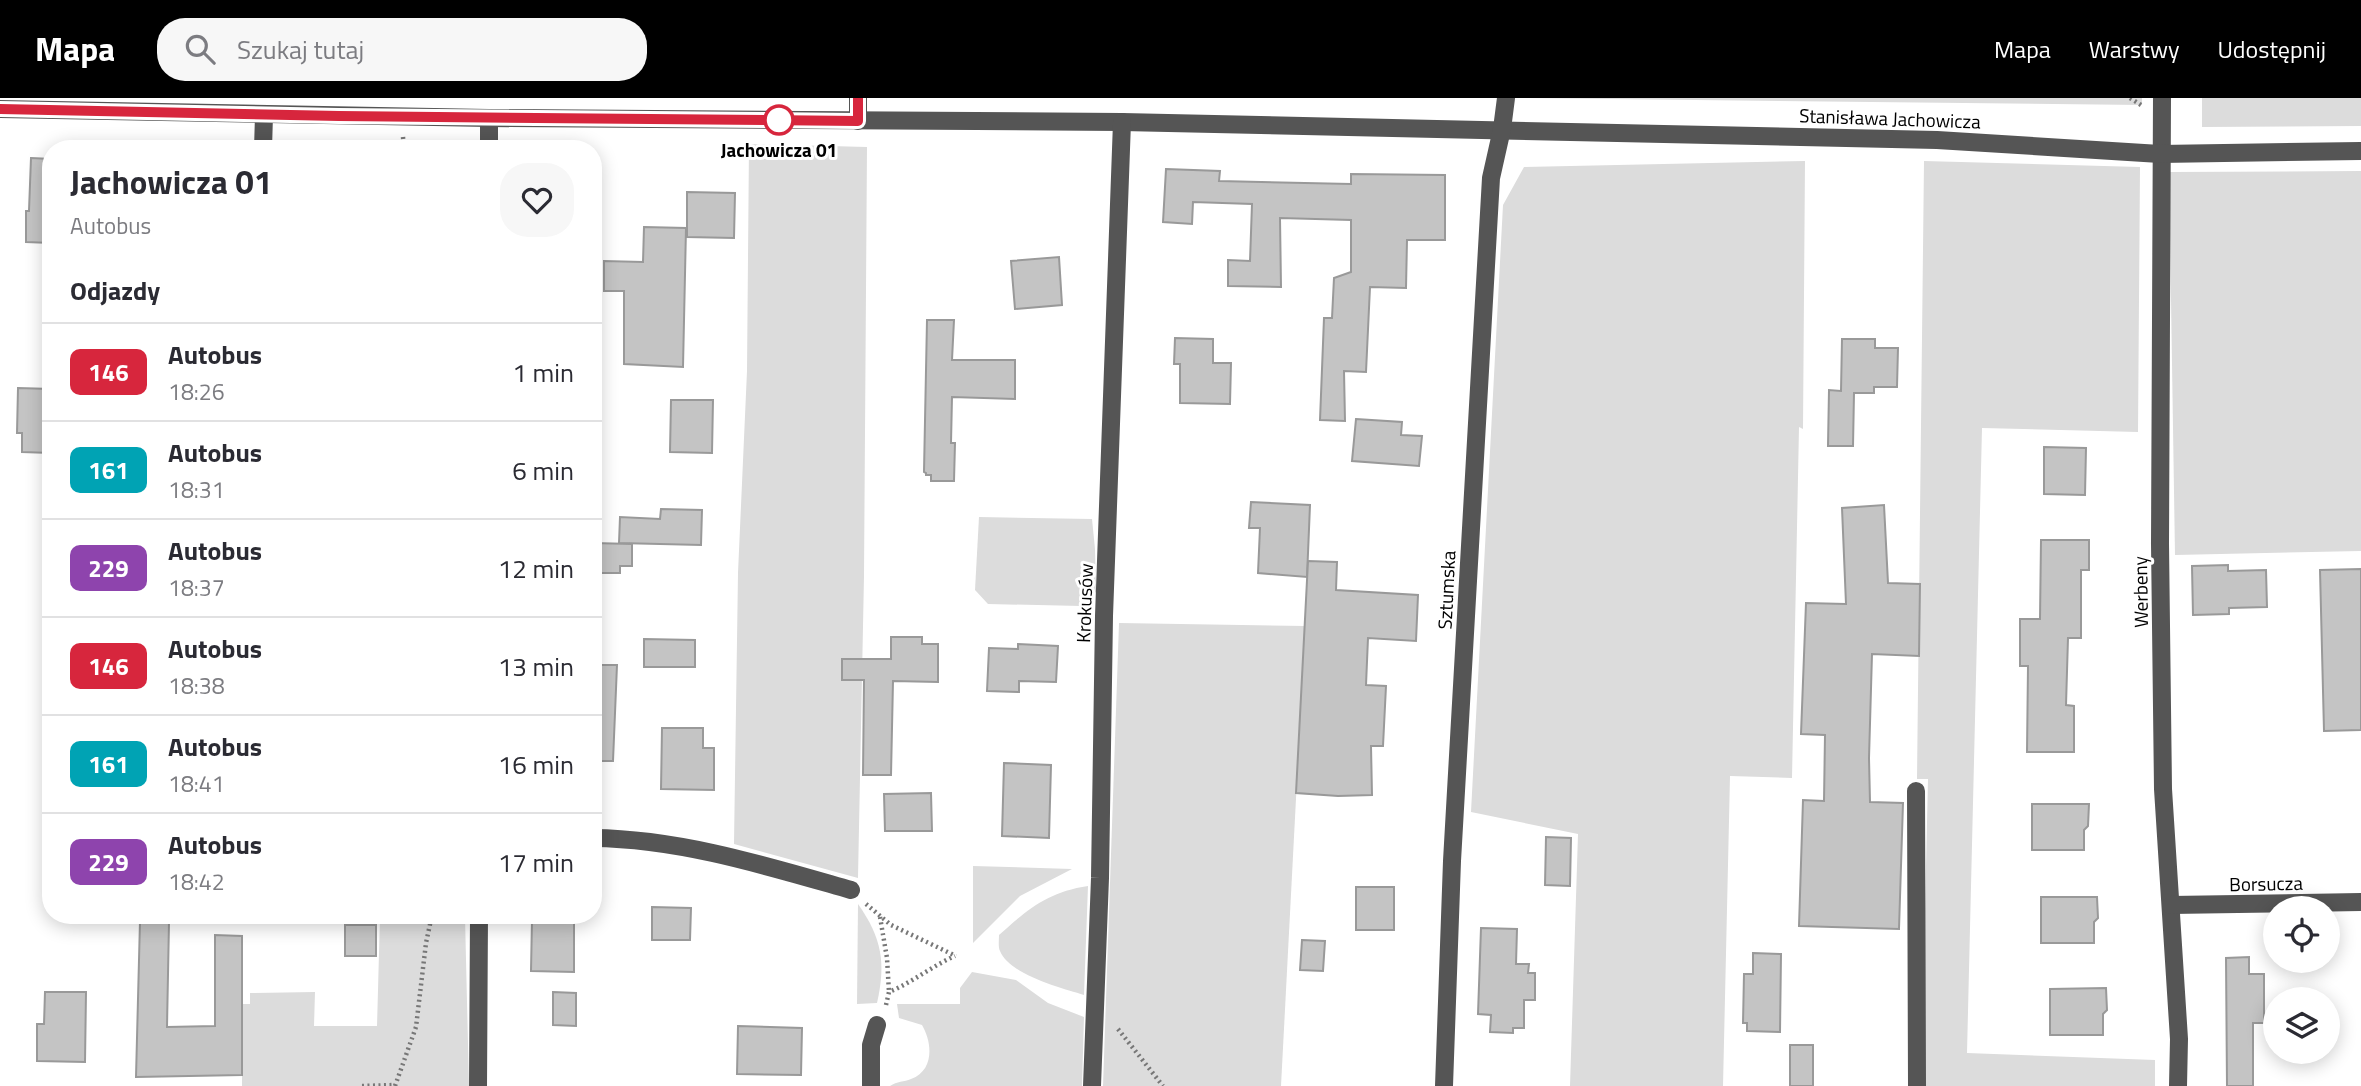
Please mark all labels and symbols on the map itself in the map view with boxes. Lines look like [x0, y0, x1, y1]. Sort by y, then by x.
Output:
street label: Stanisława Jachowicza [1799, 100, 1982, 136]
marker: Jachowicza 01 [764, 105, 794, 135]
place label: Jachowicza 01 [721, 135, 837, 164]
street label: Sztumska [1429, 549, 1463, 630]
street label: Werbeny [2125, 556, 2155, 628]
street label: Krokusów [1068, 563, 1100, 643]
street label: Borsucza [2229, 868, 2304, 898]

